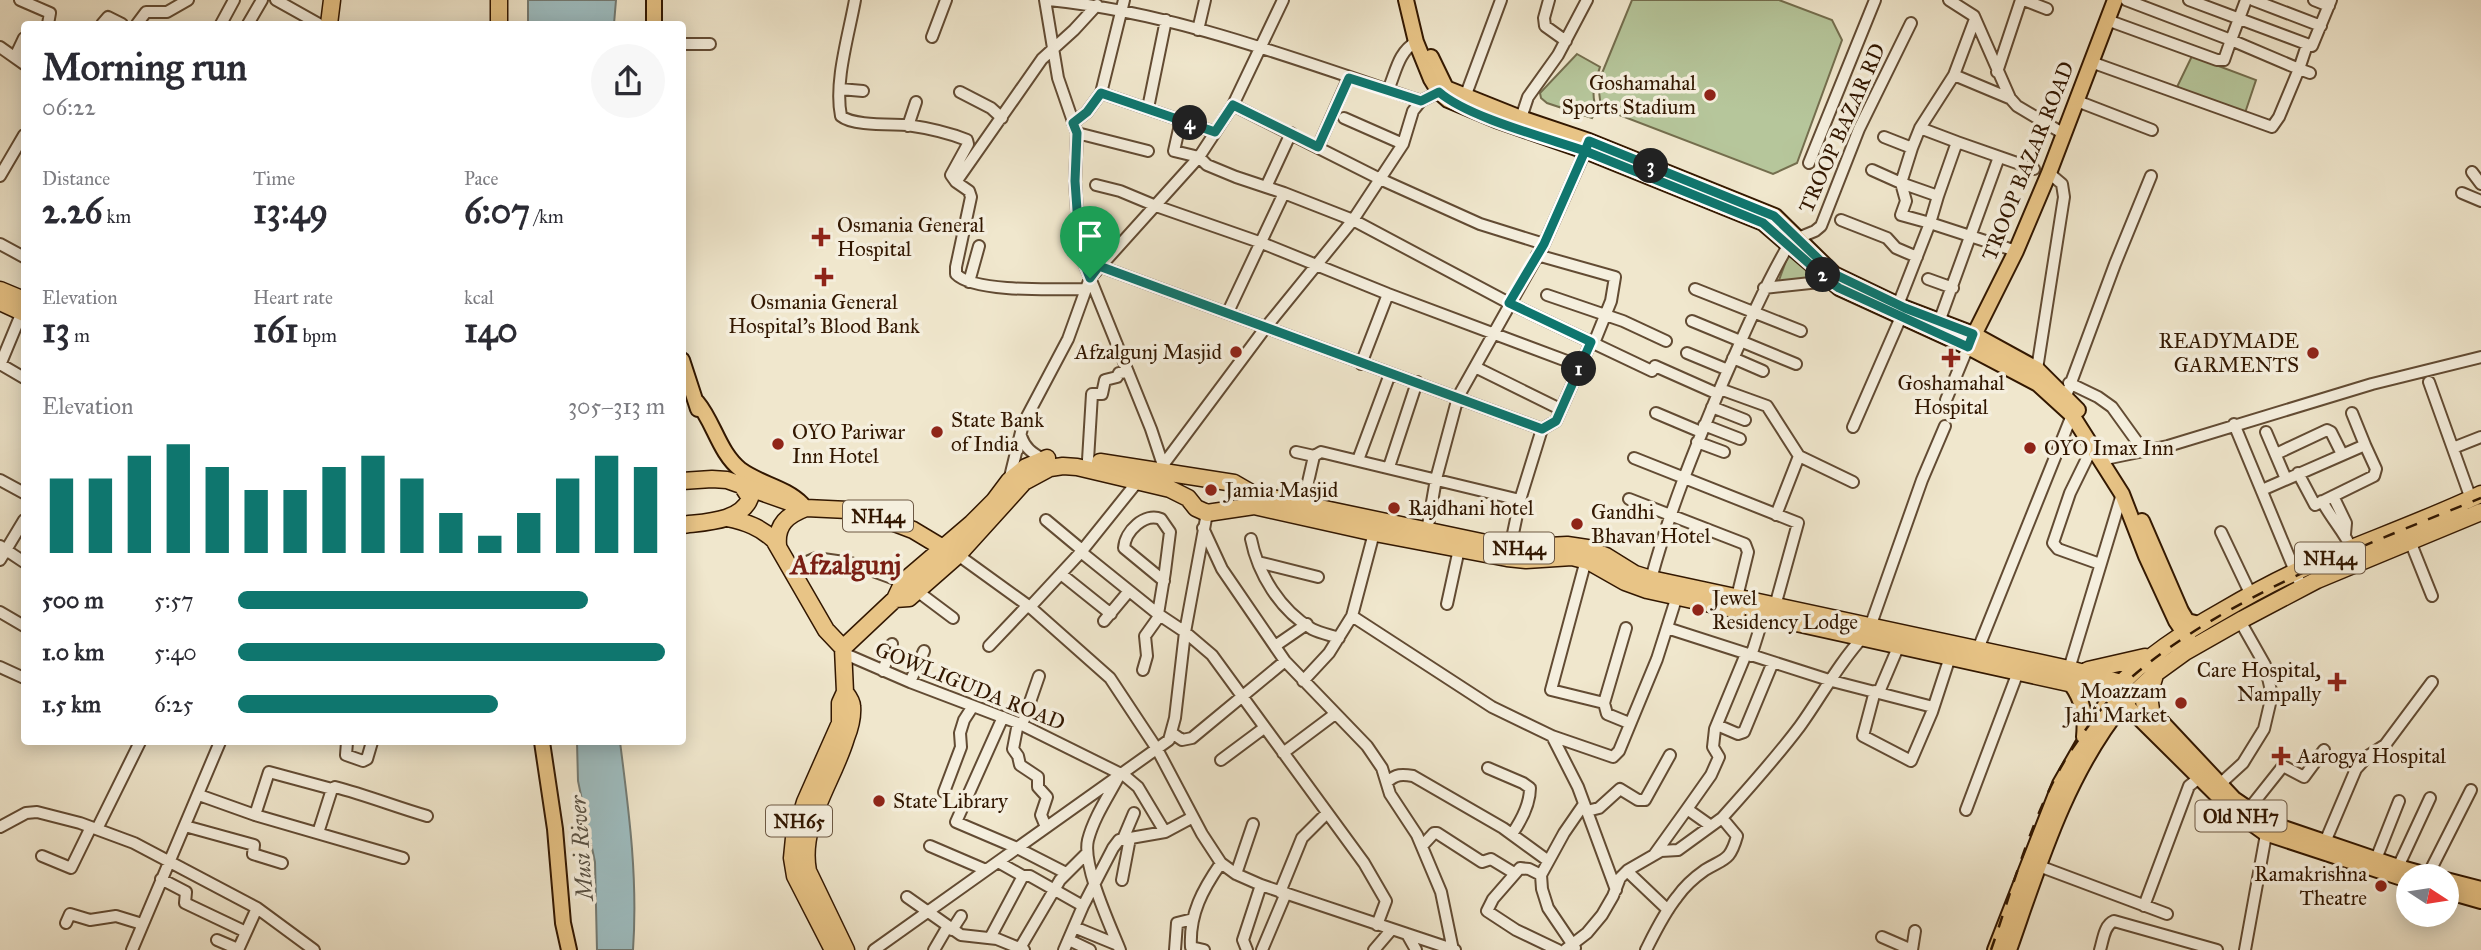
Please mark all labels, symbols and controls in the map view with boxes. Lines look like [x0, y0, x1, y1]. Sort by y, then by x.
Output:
street label: TROOP BAZAR RD [1793, 39, 1891, 217]
text: Morning run [42, 44, 247, 90]
button: share [591, 44, 665, 118]
street label: TROOP BAZAR ROAD [1976, 58, 2080, 264]
place label: Goshamahal Sports Stadium [1562, 70, 1696, 120]
marker: Goshamahal Sports Stadium [1702, 87, 1718, 103]
text: 06:22 [42, 93, 96, 121]
pin: 4 [1172, 106, 1208, 140]
text: 4 [1184, 111, 1195, 134]
pin: 3 [1634, 148, 1668, 184]
text: 3 [1647, 154, 1654, 177]
text: Distance [42, 167, 110, 190]
text: Time [253, 167, 295, 190]
text: Pace [464, 167, 498, 190]
text: 2.26 [42, 190, 102, 233]
text: 13:49 [253, 190, 328, 233]
text: 6:07 [464, 190, 530, 233]
text: km [102, 205, 131, 228]
text: /km [530, 205, 564, 228]
pin [1060, 206, 1120, 278]
place label: Osmania General Hospital [837, 212, 985, 262]
icon: arrive [1071, 217, 1109, 255]
marker: Osmania General Hospital [811, 227, 831, 247]
pin: 2 [1806, 258, 1840, 292]
text: 2 [1818, 263, 1827, 286]
marker: Osmania General Hospital's Blood Bank [814, 267, 834, 287]
text: Elevation [42, 286, 117, 309]
text: Heart rate [253, 286, 333, 309]
text: kcal [464, 286, 494, 309]
place label: Osmania General Hospital's Blood Bank [728, 289, 920, 339]
text: 13 [42, 309, 70, 352]
text: 161 [253, 309, 298, 352]
text: 140 [464, 309, 518, 352]
text: m [70, 324, 90, 347]
text: bpm [298, 324, 337, 347]
place label: READYMADE GARMENTS [2158, 328, 2299, 378]
place label: Afzalgunj Masjid [1074, 339, 1222, 365]
marker: Afzalgunj Masjid [1228, 344, 1244, 360]
marker: READYMADE GARMENTS [2305, 345, 2321, 361]
marker: Goshamahal Hospital [1941, 348, 1961, 368]
pin: 1 [1562, 352, 1596, 386]
text: 1 [1575, 357, 1582, 380]
place label: Goshamahal Hospital [1897, 370, 2005, 420]
text: Elevation [42, 392, 133, 420]
text: 305–313 m [568, 392, 665, 420]
place label: State Bank of India [951, 407, 1044, 457]
place label: OYO Pariwar Inn Hotel [792, 419, 905, 469]
marker: State Bank of India [929, 424, 945, 440]
place label: OYO Imax Inn [2044, 435, 2174, 461]
marker: OYO Pariwar Inn Hotel [770, 436, 786, 452]
marker: OYO Imax Inn [2022, 440, 2038, 456]
place label: Jamia Masjid [1223, 477, 1339, 503]
marker: Jamia Masjid [1203, 482, 1219, 498]
place label: Rajdhani hotel [1408, 495, 1534, 521]
place label: Gandhi Bhavan Hotel [1591, 499, 1711, 549]
road number: NH44 [843, 500, 913, 531]
marker: Rajdhani hotel [1386, 500, 1402, 516]
marker: Gandhi Bhavan Hotel [1569, 516, 1585, 532]
road number: NH44 [1484, 533, 1554, 564]
road number: NH44 [2295, 542, 2365, 573]
district label: Afzalgunj [789, 547, 901, 582]
place label: Jewel Residency Lodge [1710, 585, 1858, 635]
text: 500 m [42, 586, 104, 614]
text: 5:57 [154, 586, 193, 614]
marker: Jewel Residency Lodge [1690, 602, 1706, 618]
street label: GOWLIGUDA ROAD [871, 636, 1069, 736]
text: 1.0 km [42, 638, 104, 666]
text: 5:40 [154, 638, 197, 666]
place label: Care Hospital, Nampally [2197, 657, 2322, 707]
marker: Care Hospital, Nampally [2327, 672, 2347, 692]
place label: Moazzam Jahi Market [2062, 678, 2168, 728]
text: 1.5 km [42, 690, 101, 718]
text: 6:25 [154, 690, 193, 718]
marker: Moazzam Jahi Market [2173, 695, 2189, 711]
place label: Aarogya Hospital [2296, 743, 2446, 769]
marker: Aarogya Hospital [2271, 746, 2291, 766]
place label: State Library [893, 788, 1009, 814]
water label: Musi River [563, 793, 599, 903]
marker: State Library [871, 793, 887, 809]
road number: Old NH7 [2196, 800, 2286, 832]
road number: NH65 [766, 806, 832, 836]
place label: Ramakrishna Theatre [2254, 861, 2367, 911]
north arrow [2396, 864, 2459, 928]
map controls [2396, 864, 2459, 927]
marker: Ramakrishna Theatre [2373, 878, 2389, 894]

